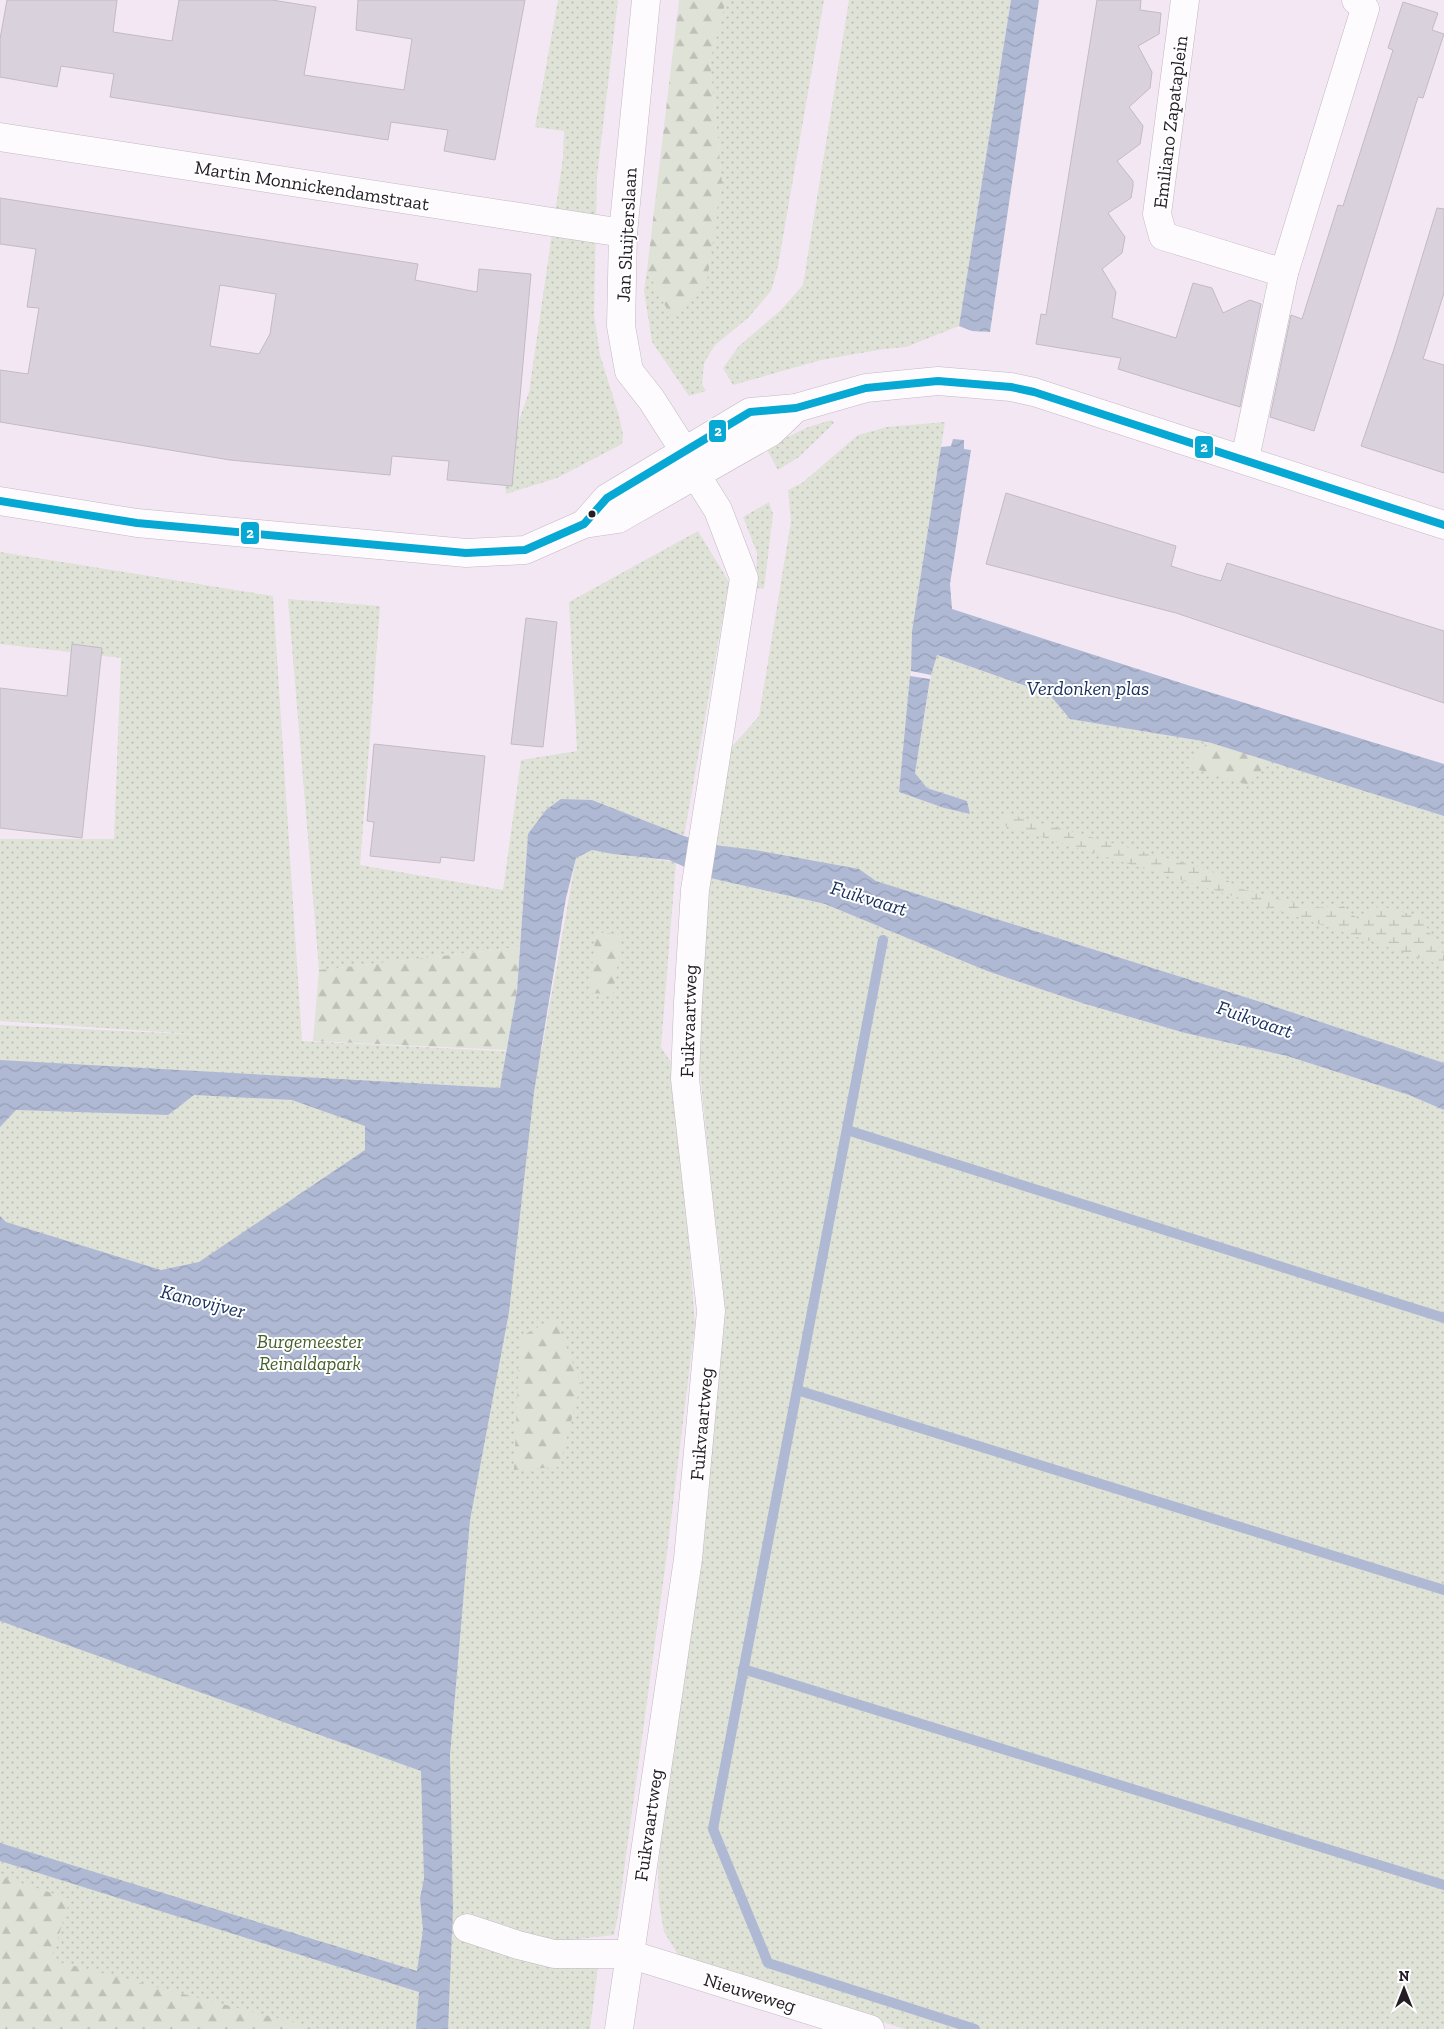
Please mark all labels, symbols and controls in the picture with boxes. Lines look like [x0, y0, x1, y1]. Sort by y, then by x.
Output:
street label: Emiliano Zapataplein [1148, 34, 1193, 210]
street label: Martin Monnickendamstraat [193, 156, 431, 215]
street label: Jan Sluijterslaan [611, 167, 642, 303]
line badge: 2 [708, 419, 727, 443]
text: 2 [714, 423, 722, 440]
line badge: 2 [1194, 435, 1214, 459]
text: 2 [1200, 439, 1208, 456]
unlabelled marker [587, 509, 597, 519]
line badge: 2 [240, 521, 260, 545]
text: 2 [246, 525, 254, 542]
water label: Verdonken plas [1027, 676, 1149, 700]
water label: Fuikvaart [828, 875, 910, 921]
street label: Fuikvaartweg [675, 963, 702, 1078]
water label: Fuikvaart [1214, 995, 1296, 1043]
water label: Kanovijver [158, 1279, 248, 1323]
park label: Burgemeester Reinaldapark [257, 1330, 364, 1375]
street label: Fuikvaartweg [685, 1366, 718, 1481]
street label: Fuikvaartweg [629, 1767, 668, 1883]
north arrow [1379, 1964, 1429, 2014]
street label: Nieuweweg [701, 1968, 799, 2018]
text: N [1399, 1968, 1410, 1985]

